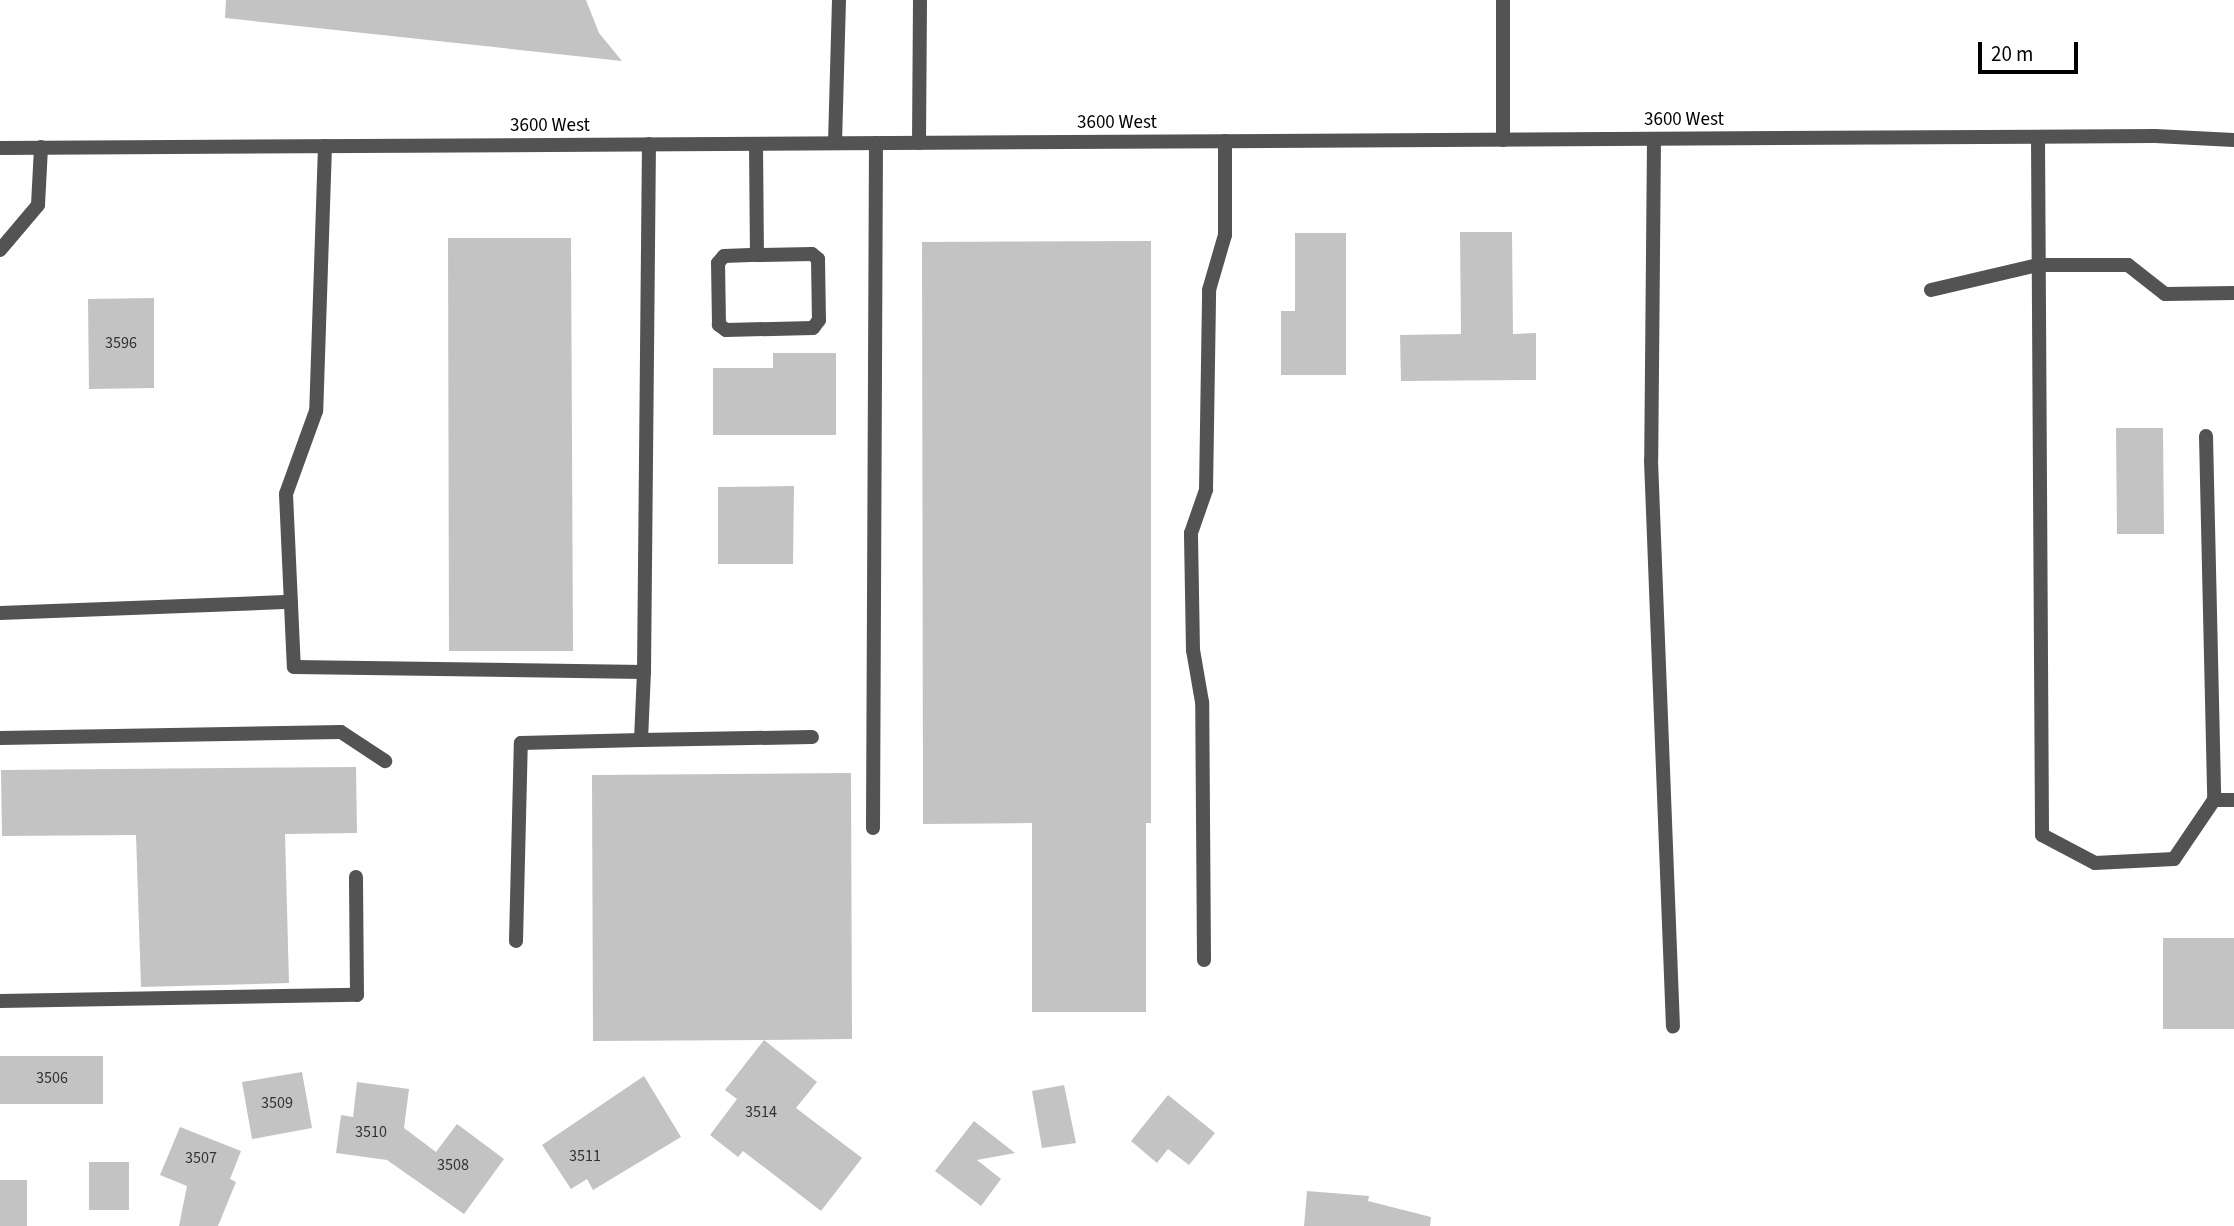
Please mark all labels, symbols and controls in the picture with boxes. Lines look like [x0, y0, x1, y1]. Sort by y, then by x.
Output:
scale bar [1982, 28, 2082, 72]
text: 20 m [1991, 39, 2033, 69]
street label: 3600 West [1644, 109, 1724, 131]
street label: 3600 West [1077, 112, 1157, 134]
street label: 3600 West [510, 115, 590, 137]
house number: 3596 [105, 333, 137, 353]
house number: 3506 [36, 1068, 68, 1088]
house number: 3509 [261, 1093, 293, 1113]
house number: 3514 [745, 1102, 777, 1122]
house number: 3510 [355, 1122, 387, 1142]
house number: 3511 [569, 1146, 601, 1166]
house number: 3507 [185, 1148, 217, 1168]
house number: 3508 [437, 1155, 469, 1175]

